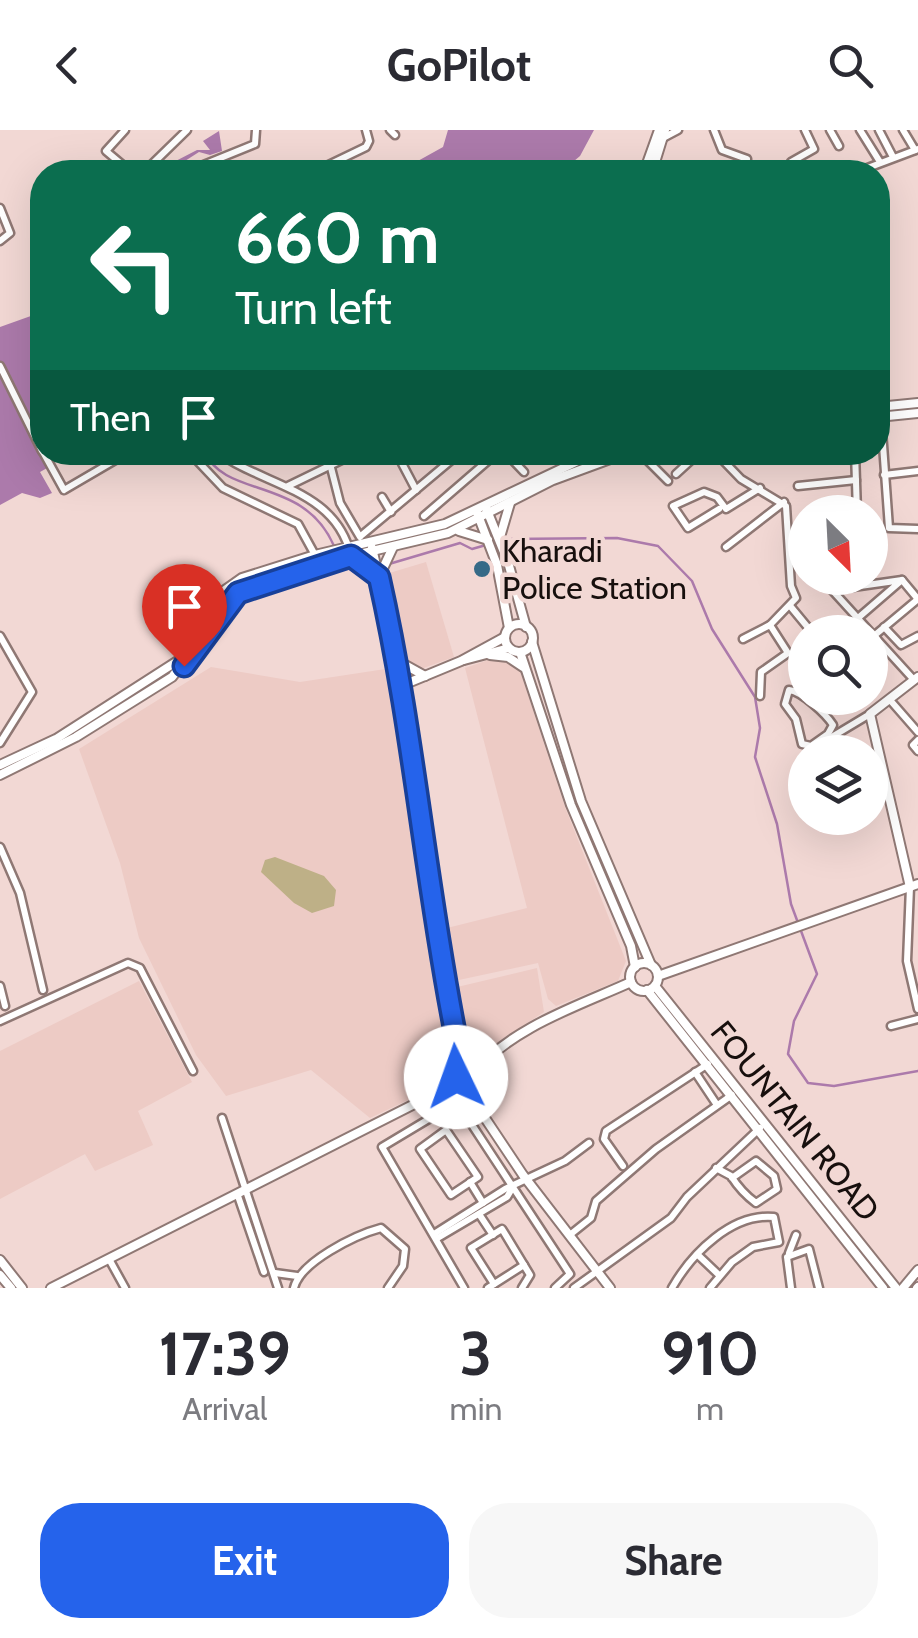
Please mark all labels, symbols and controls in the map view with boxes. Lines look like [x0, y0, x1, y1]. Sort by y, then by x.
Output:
icon: back [40, 38, 95, 93]
text: GoPilot [387, 38, 531, 92]
icon: search [823, 38, 878, 93]
text: 660 m [235, 195, 440, 281]
icon: left [70, 200, 200, 330]
text: Turn left [235, 281, 392, 335]
icon: arrive [171, 390, 226, 445]
text: Then [70, 394, 151, 441]
north arrow [788, 495, 888, 595]
map controls [788, 495, 888, 835]
place label: Kharadi Police Station [502, 531, 687, 607]
marker: Kharadi Police Station [471, 558, 493, 580]
pin [142, 564, 227, 667]
icon: arrive [157, 579, 212, 634]
button: search [788, 615, 888, 715]
button: layers [788, 735, 888, 835]
street label: FOUNTAIN ROAD [703, 1013, 888, 1229]
position arrow [404, 1025, 508, 1129]
text: 17:39 [159, 1317, 291, 1390]
text: 3 [460, 1317, 492, 1390]
text: 910 [661, 1317, 759, 1390]
text: Arrival [182, 1389, 267, 1428]
text: min [450, 1389, 502, 1428]
text: m [696, 1389, 724, 1428]
button: Exit [40, 1503, 449, 1618]
button: Share [469, 1503, 878, 1618]

